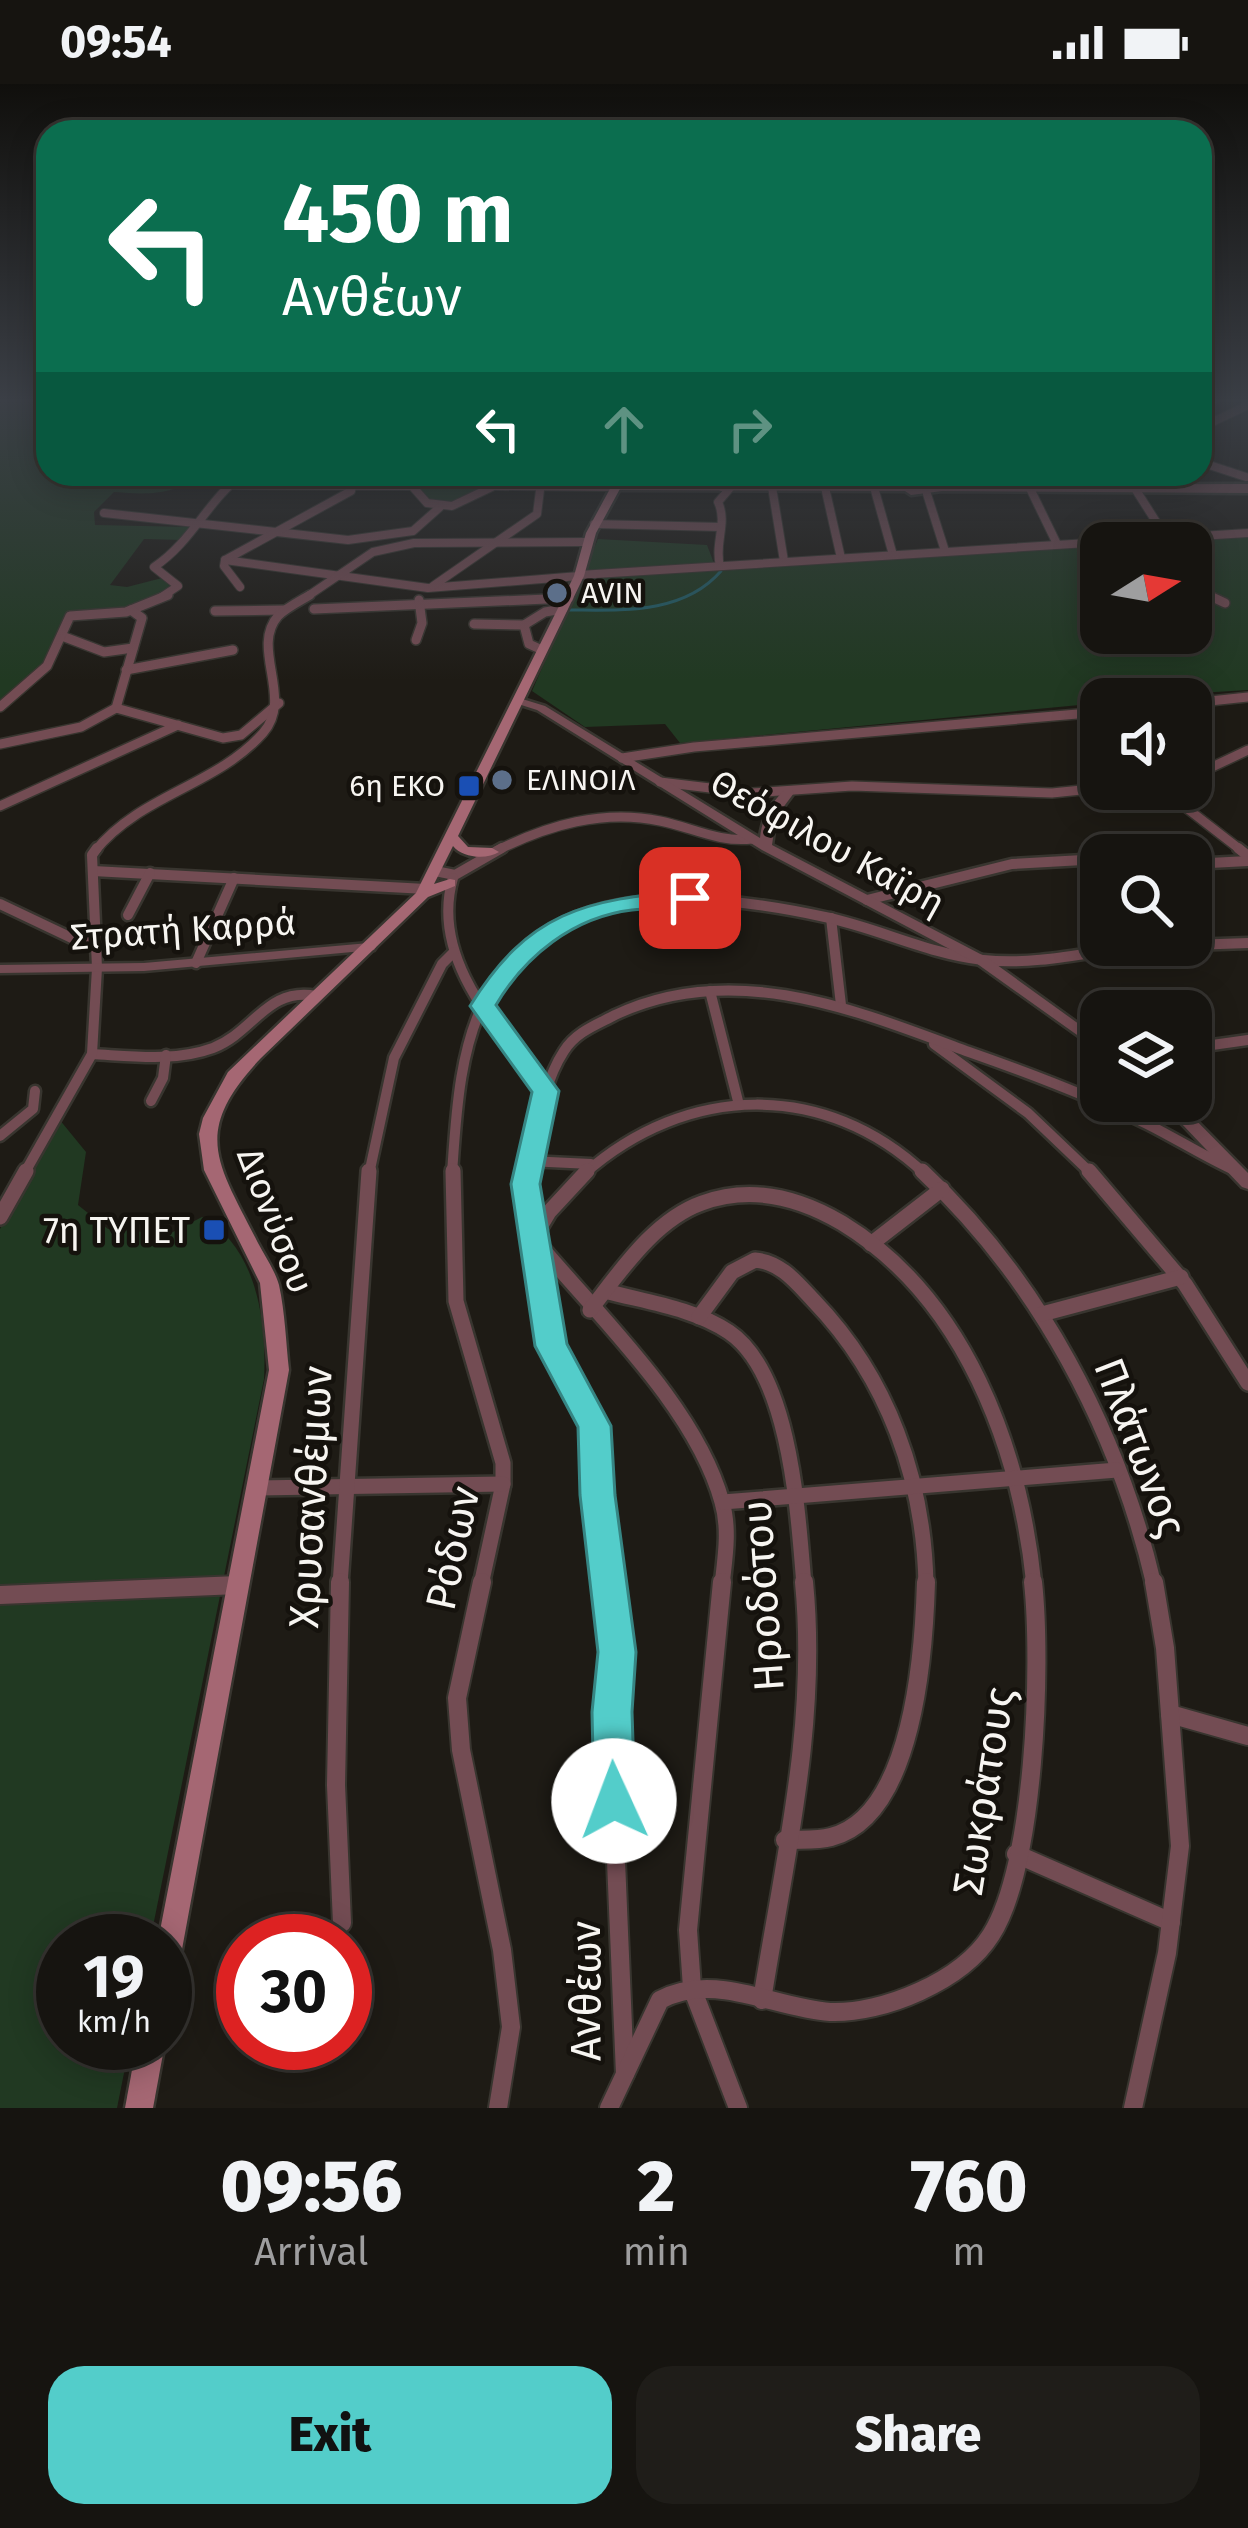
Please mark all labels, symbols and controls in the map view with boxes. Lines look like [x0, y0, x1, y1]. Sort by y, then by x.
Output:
text: 09:54 [60, 15, 172, 69]
text: 450 m [282, 163, 514, 264]
icon: left [84, 168, 240, 324]
text: Ανθέων [282, 265, 462, 329]
icon: left [465, 396, 531, 462]
icon: ahead [591, 396, 657, 462]
icon: right [717, 396, 783, 462]
north arrow [1080, 522, 1212, 654]
map controls [1080, 522, 1212, 1122]
place label: AVIN [581, 575, 644, 611]
marker: AVIN [544, 580, 570, 606]
button: sound [1080, 678, 1212, 810]
street label: Θεόφιλου Καϊρη [703, 760, 952, 925]
place label: ΕΛΙΝΟΙΛ [526, 762, 636, 798]
marker: ΕΛΙΝΟΙΛ [489, 767, 515, 793]
place label: 6η ΕΚΟ [349, 768, 445, 804]
marker: 6η ΕΚΟ [456, 773, 482, 799]
button: search [1080, 834, 1212, 966]
pin [639, 847, 741, 949]
icon: arrive [657, 865, 723, 931]
street label: Στρατή Καρρά [69, 900, 297, 960]
button: layers [1080, 990, 1212, 1122]
street label: Διονύσου [227, 1141, 323, 1300]
place label: 7η ΤΥΠΕΤ [43, 1209, 190, 1253]
marker: 7η ΤΥΠΕΤ [201, 1217, 227, 1243]
street label: Πλάτωνος [1083, 1351, 1197, 1544]
street label: Χρυσανθέμων [279, 1365, 343, 1629]
street label: Ρόδων [416, 1482, 490, 1614]
street label: Ηροδότου [731, 1499, 795, 1693]
street label: Σωκράτους [943, 1684, 1025, 1899]
position arrow [551, 1738, 677, 1864]
speed limit sign: 30 [216, 1914, 372, 2070]
street label: Ανθέων [561, 1921, 611, 2061]
text: 19 [83, 1941, 145, 2013]
text: km/h [77, 2004, 151, 2040]
text: 09:56 [221, 2144, 402, 2230]
text: 2 [637, 2144, 675, 2230]
text: 760 [910, 2144, 1027, 2230]
text: Arrival [254, 2229, 368, 2275]
text: min [623, 2229, 690, 2275]
text: m [952, 2229, 986, 2275]
button: Exit [48, 2366, 612, 2504]
button: Share [636, 2366, 1200, 2504]

